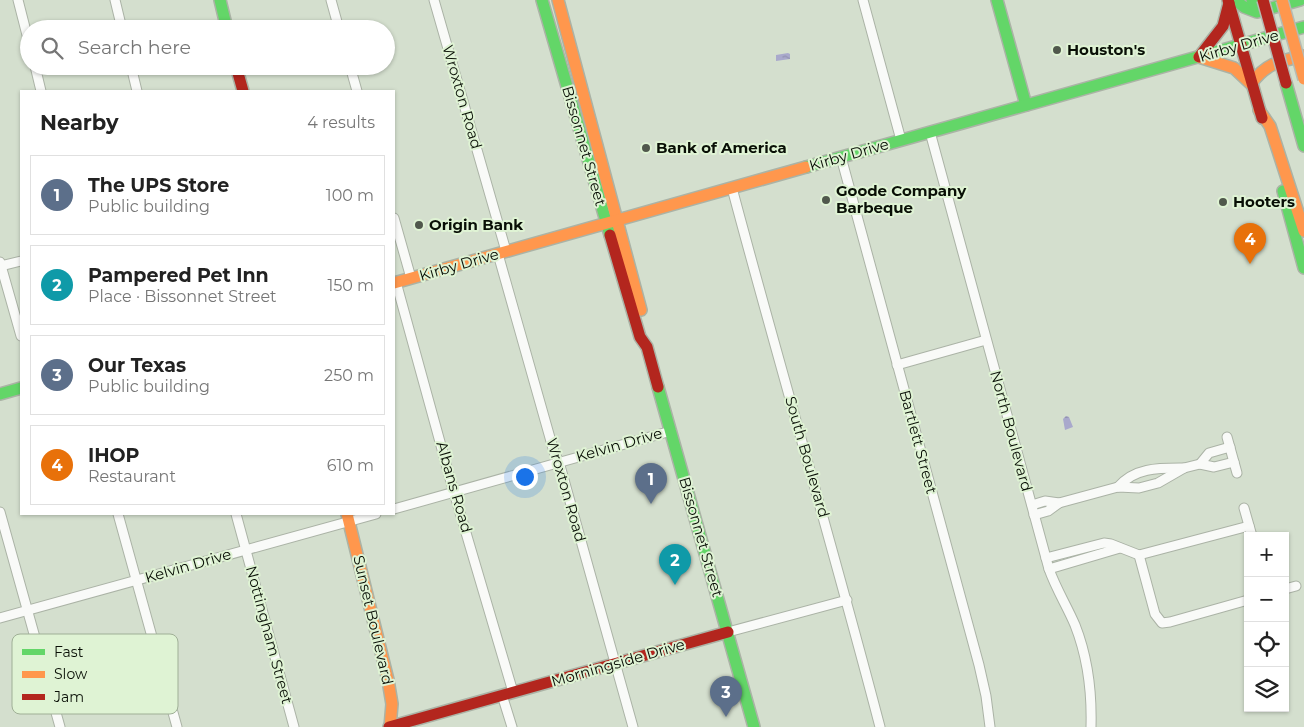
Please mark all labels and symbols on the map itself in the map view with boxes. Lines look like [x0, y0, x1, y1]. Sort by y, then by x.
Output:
street label: Kirby Drive [1197, 25, 1281, 66]
place label: Houston's [1067, 40, 1145, 59]
street label: Wroxton Road [439, 43, 486, 151]
marker: Houston's [1051, 44, 1063, 56]
street label: Bissonnet Street [558, 84, 611, 208]
street label: Kirby Drive [807, 134, 891, 175]
place label: Bank of America [656, 138, 787, 157]
marker: Bank of America [640, 142, 652, 154]
place label: Goode Company Barbeque [836, 181, 967, 217]
place label: Hooters [1233, 192, 1295, 211]
marker: Goode Company Barbeque [820, 194, 832, 206]
marker: Hooters [1217, 196, 1229, 208]
place label: Origin Bank [429, 215, 523, 234]
marker: Origin Bank [413, 219, 425, 231]
pin: 4 [1234, 223, 1266, 264]
street label: Kirby Drive [417, 244, 501, 285]
street label: North Boulevard [986, 368, 1037, 493]
street label: Bartlett Street [895, 388, 941, 496]
street label: South Boulevard [781, 394, 834, 520]
street label: Kelvin Drive [573, 423, 664, 466]
street label: Wroxton Road [543, 436, 590, 544]
street label: Albans Road [432, 439, 477, 535]
pin: 1 [635, 463, 667, 504]
your location [512, 464, 538, 490]
street label: Bissonnet Street [675, 475, 728, 599]
street label: Kelvin Drive [142, 544, 233, 587]
pin: 2 [659, 544, 691, 585]
street label: Sunset Boulevard [349, 553, 398, 686]
street label: Nottingham Street [242, 564, 297, 706]
legend [12, 634, 178, 714]
street label: Morningside Drive [549, 634, 687, 691]
text: Fast [54, 643, 84, 661]
text: Slow [54, 665, 88, 683]
pin: 3 [710, 676, 742, 717]
text: Jam [53, 688, 84, 706]

